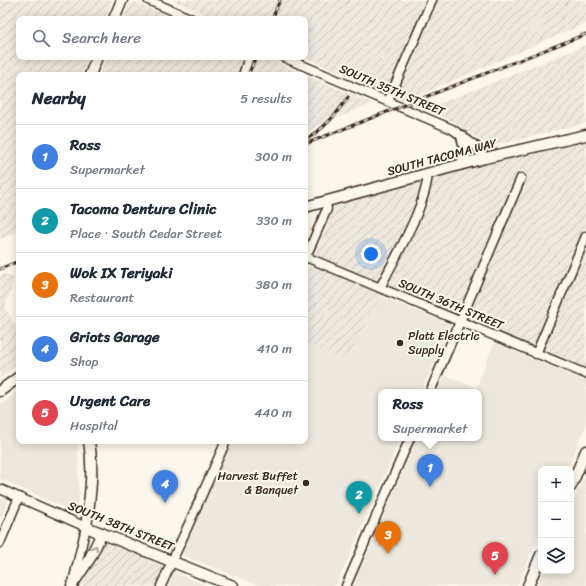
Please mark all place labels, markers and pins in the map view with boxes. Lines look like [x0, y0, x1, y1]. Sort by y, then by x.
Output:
place label: Platt Electric Supply [408, 325, 479, 361]
marker: Platt Electric Supply [395, 338, 405, 348]
pin: 1 [417, 454, 443, 487]
place label: Harvest Buffet & Banquet [217, 465, 299, 501]
pin: 4 [152, 470, 178, 503]
marker: Harvest Buffet & Banquet [301, 478, 311, 488]
pin: 2 [346, 481, 372, 514]
pin: 3 [375, 521, 401, 554]
pin: 5 [482, 542, 508, 575]

